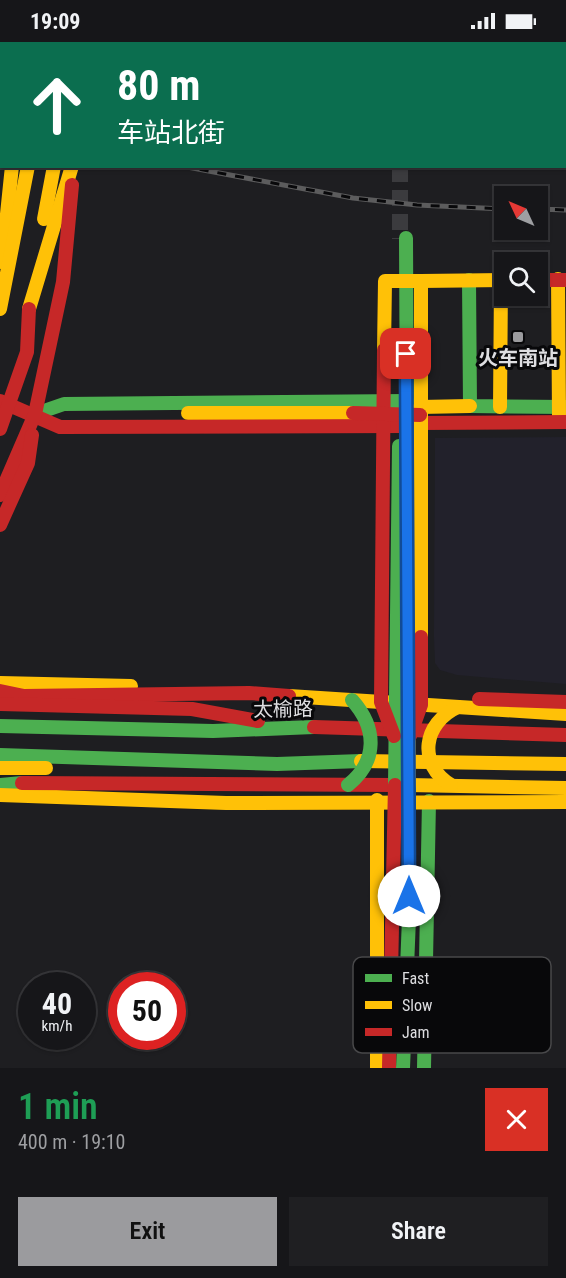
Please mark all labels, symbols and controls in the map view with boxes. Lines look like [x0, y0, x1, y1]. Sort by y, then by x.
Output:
text: 19:09 [30, 9, 81, 34]
text: 80 m [117, 61, 200, 110]
icon: ahead [18, 66, 96, 144]
text: 车站北街 [117, 117, 225, 149]
north arrow [494, 186, 548, 240]
map controls [494, 186, 548, 306]
button: search [494, 252, 548, 306]
pin [380, 328, 431, 379]
marker: 火车南站 [511, 330, 525, 344]
icon: arrive [389, 337, 422, 370]
place label: 火车南站 [478, 346, 558, 370]
street label: 太榆路 [253, 696, 313, 722]
position arrow [377, 864, 441, 928]
legend [353, 957, 551, 1053]
text: Fast [402, 969, 429, 988]
speed limit sign: 50 [108, 972, 186, 1050]
text: 40 [42, 986, 72, 1021]
text: Slow [402, 996, 432, 1015]
text: km/h [42, 1017, 72, 1035]
text: Jam [402, 1023, 429, 1042]
text: 1 min [18, 1086, 98, 1128]
button: close [485, 1088, 548, 1151]
text: 400 m · 19:10 [18, 1130, 125, 1154]
button: Exit [18, 1197, 277, 1266]
button: Share [289, 1197, 548, 1266]

